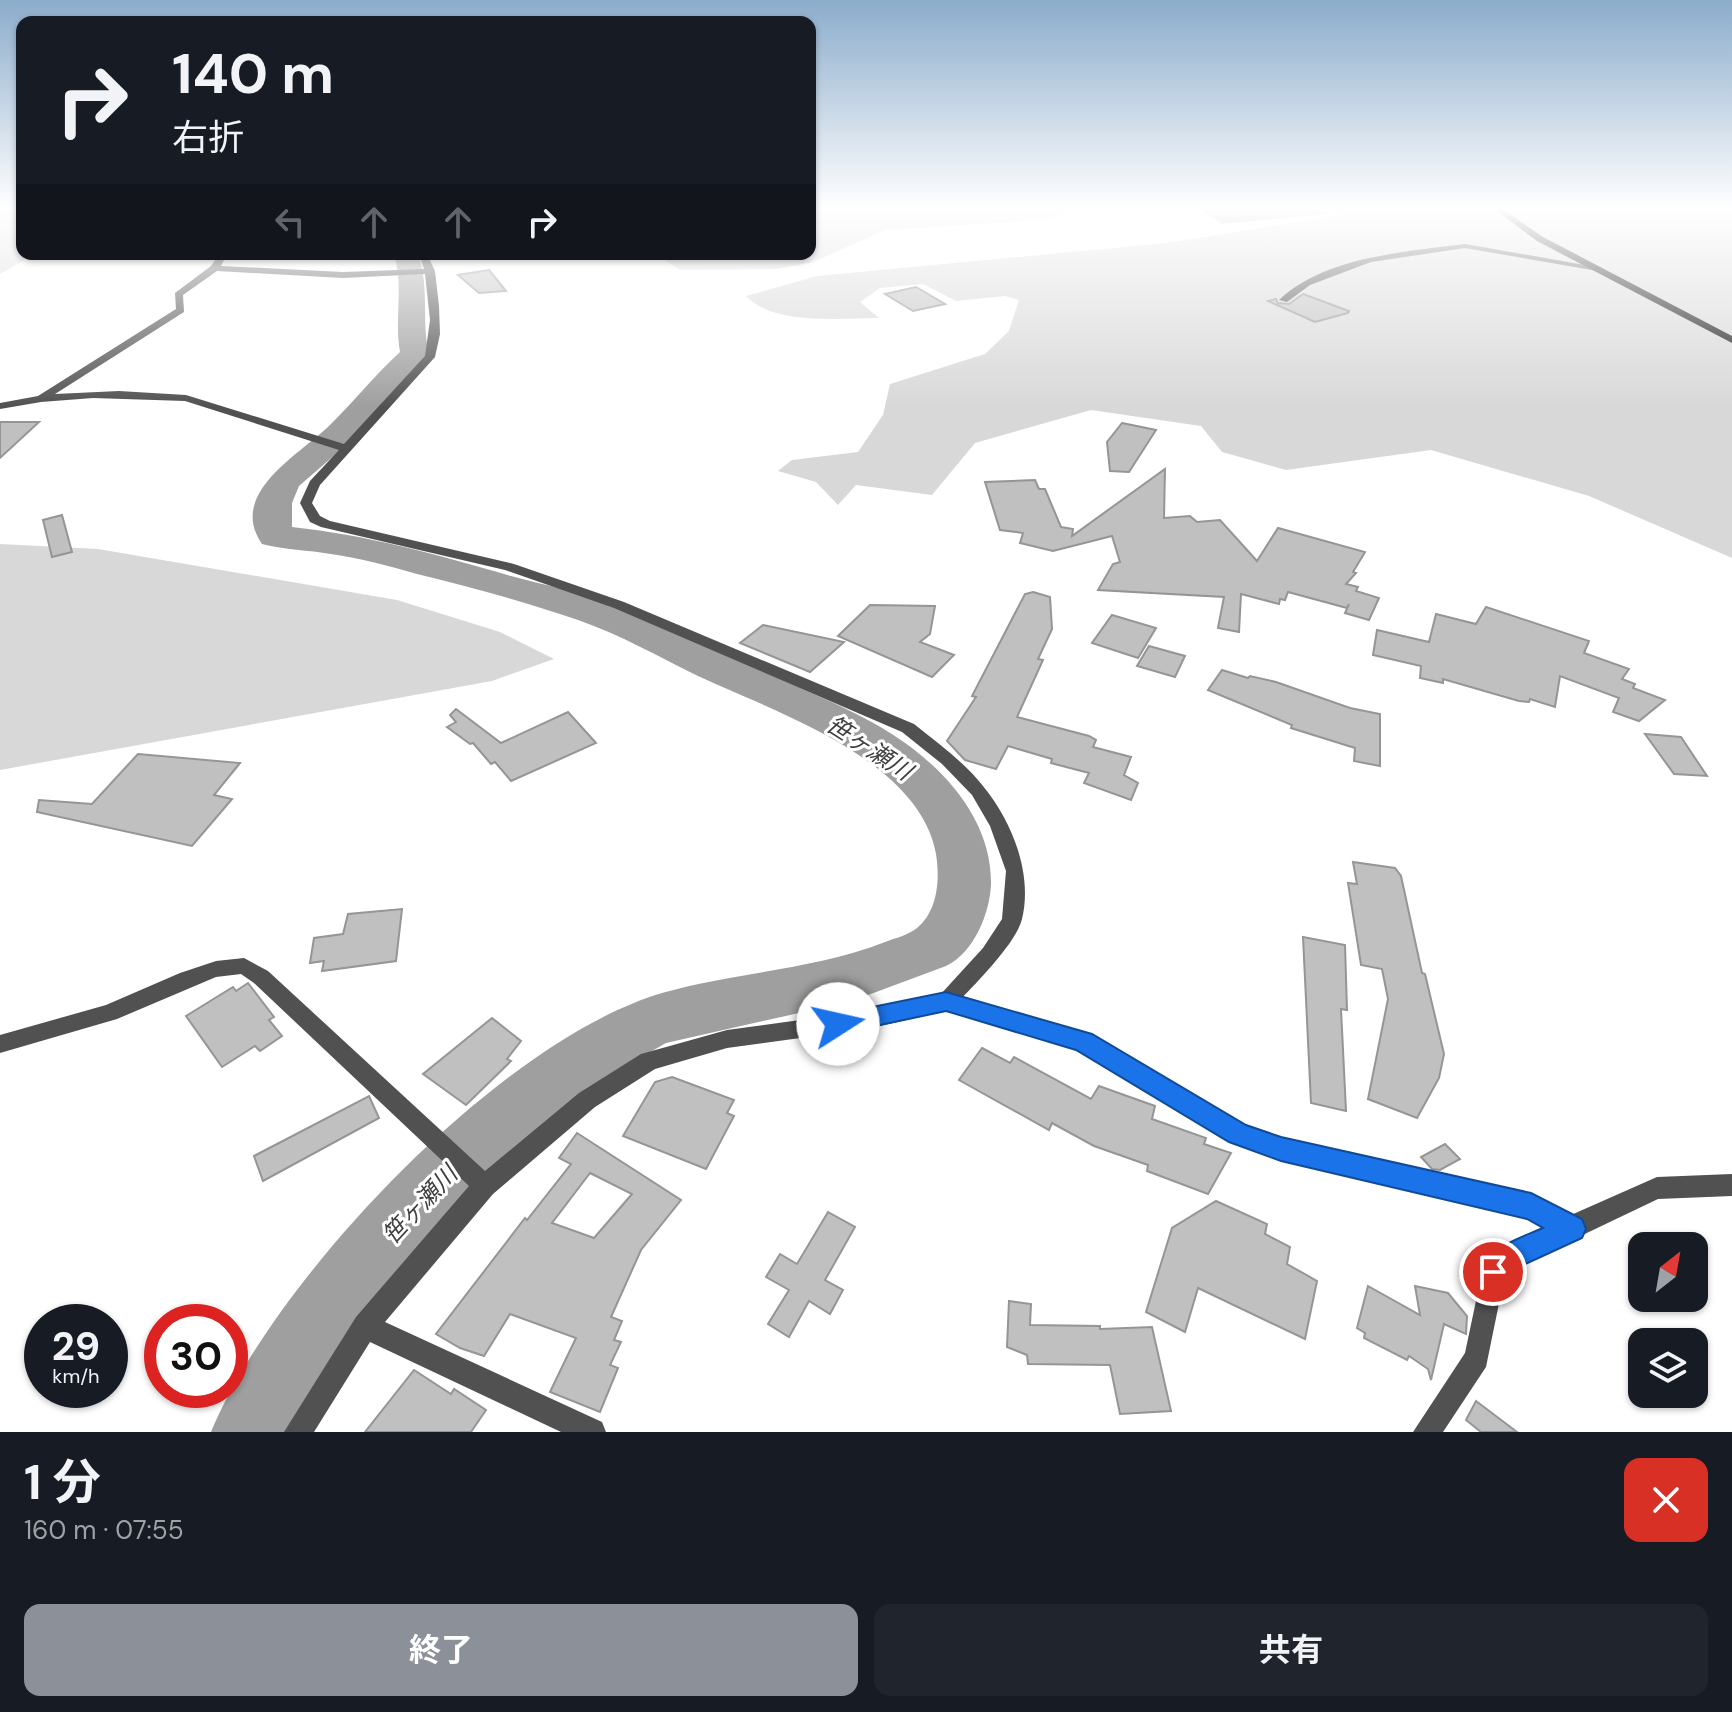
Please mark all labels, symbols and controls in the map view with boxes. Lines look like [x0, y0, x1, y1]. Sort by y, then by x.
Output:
text: 140 m [172, 37, 334, 110]
icon: right [40, 48, 144, 152]
text: 右折 [172, 114, 244, 161]
icon: left [268, 200, 312, 244]
icon: ahead [352, 200, 396, 244]
icon: ahead [436, 200, 480, 244]
icon: right [520, 200, 564, 244]
water label: 笹ヶ瀬川 [821, 708, 920, 788]
position arrow [796, 982, 880, 1066]
water label: 笹ヶ瀬川 [376, 1157, 466, 1250]
north arrow [1628, 1232, 1708, 1312]
map controls [1628, 1232, 1708, 1408]
pin [1459, 1238, 1527, 1306]
icon: arrive [1471, 1250, 1515, 1294]
speed limit sign: 30 [144, 1304, 248, 1408]
text: 29 [52, 1320, 100, 1372]
button: layers [1628, 1328, 1708, 1408]
text: km/h [52, 1363, 100, 1389]
text: 1 分 [24, 1451, 101, 1514]
button: close [1624, 1458, 1708, 1542]
text: 160 m · 07:55 [24, 1513, 184, 1547]
button: 終了 [24, 1604, 858, 1696]
button: 共有 [874, 1604, 1708, 1696]

